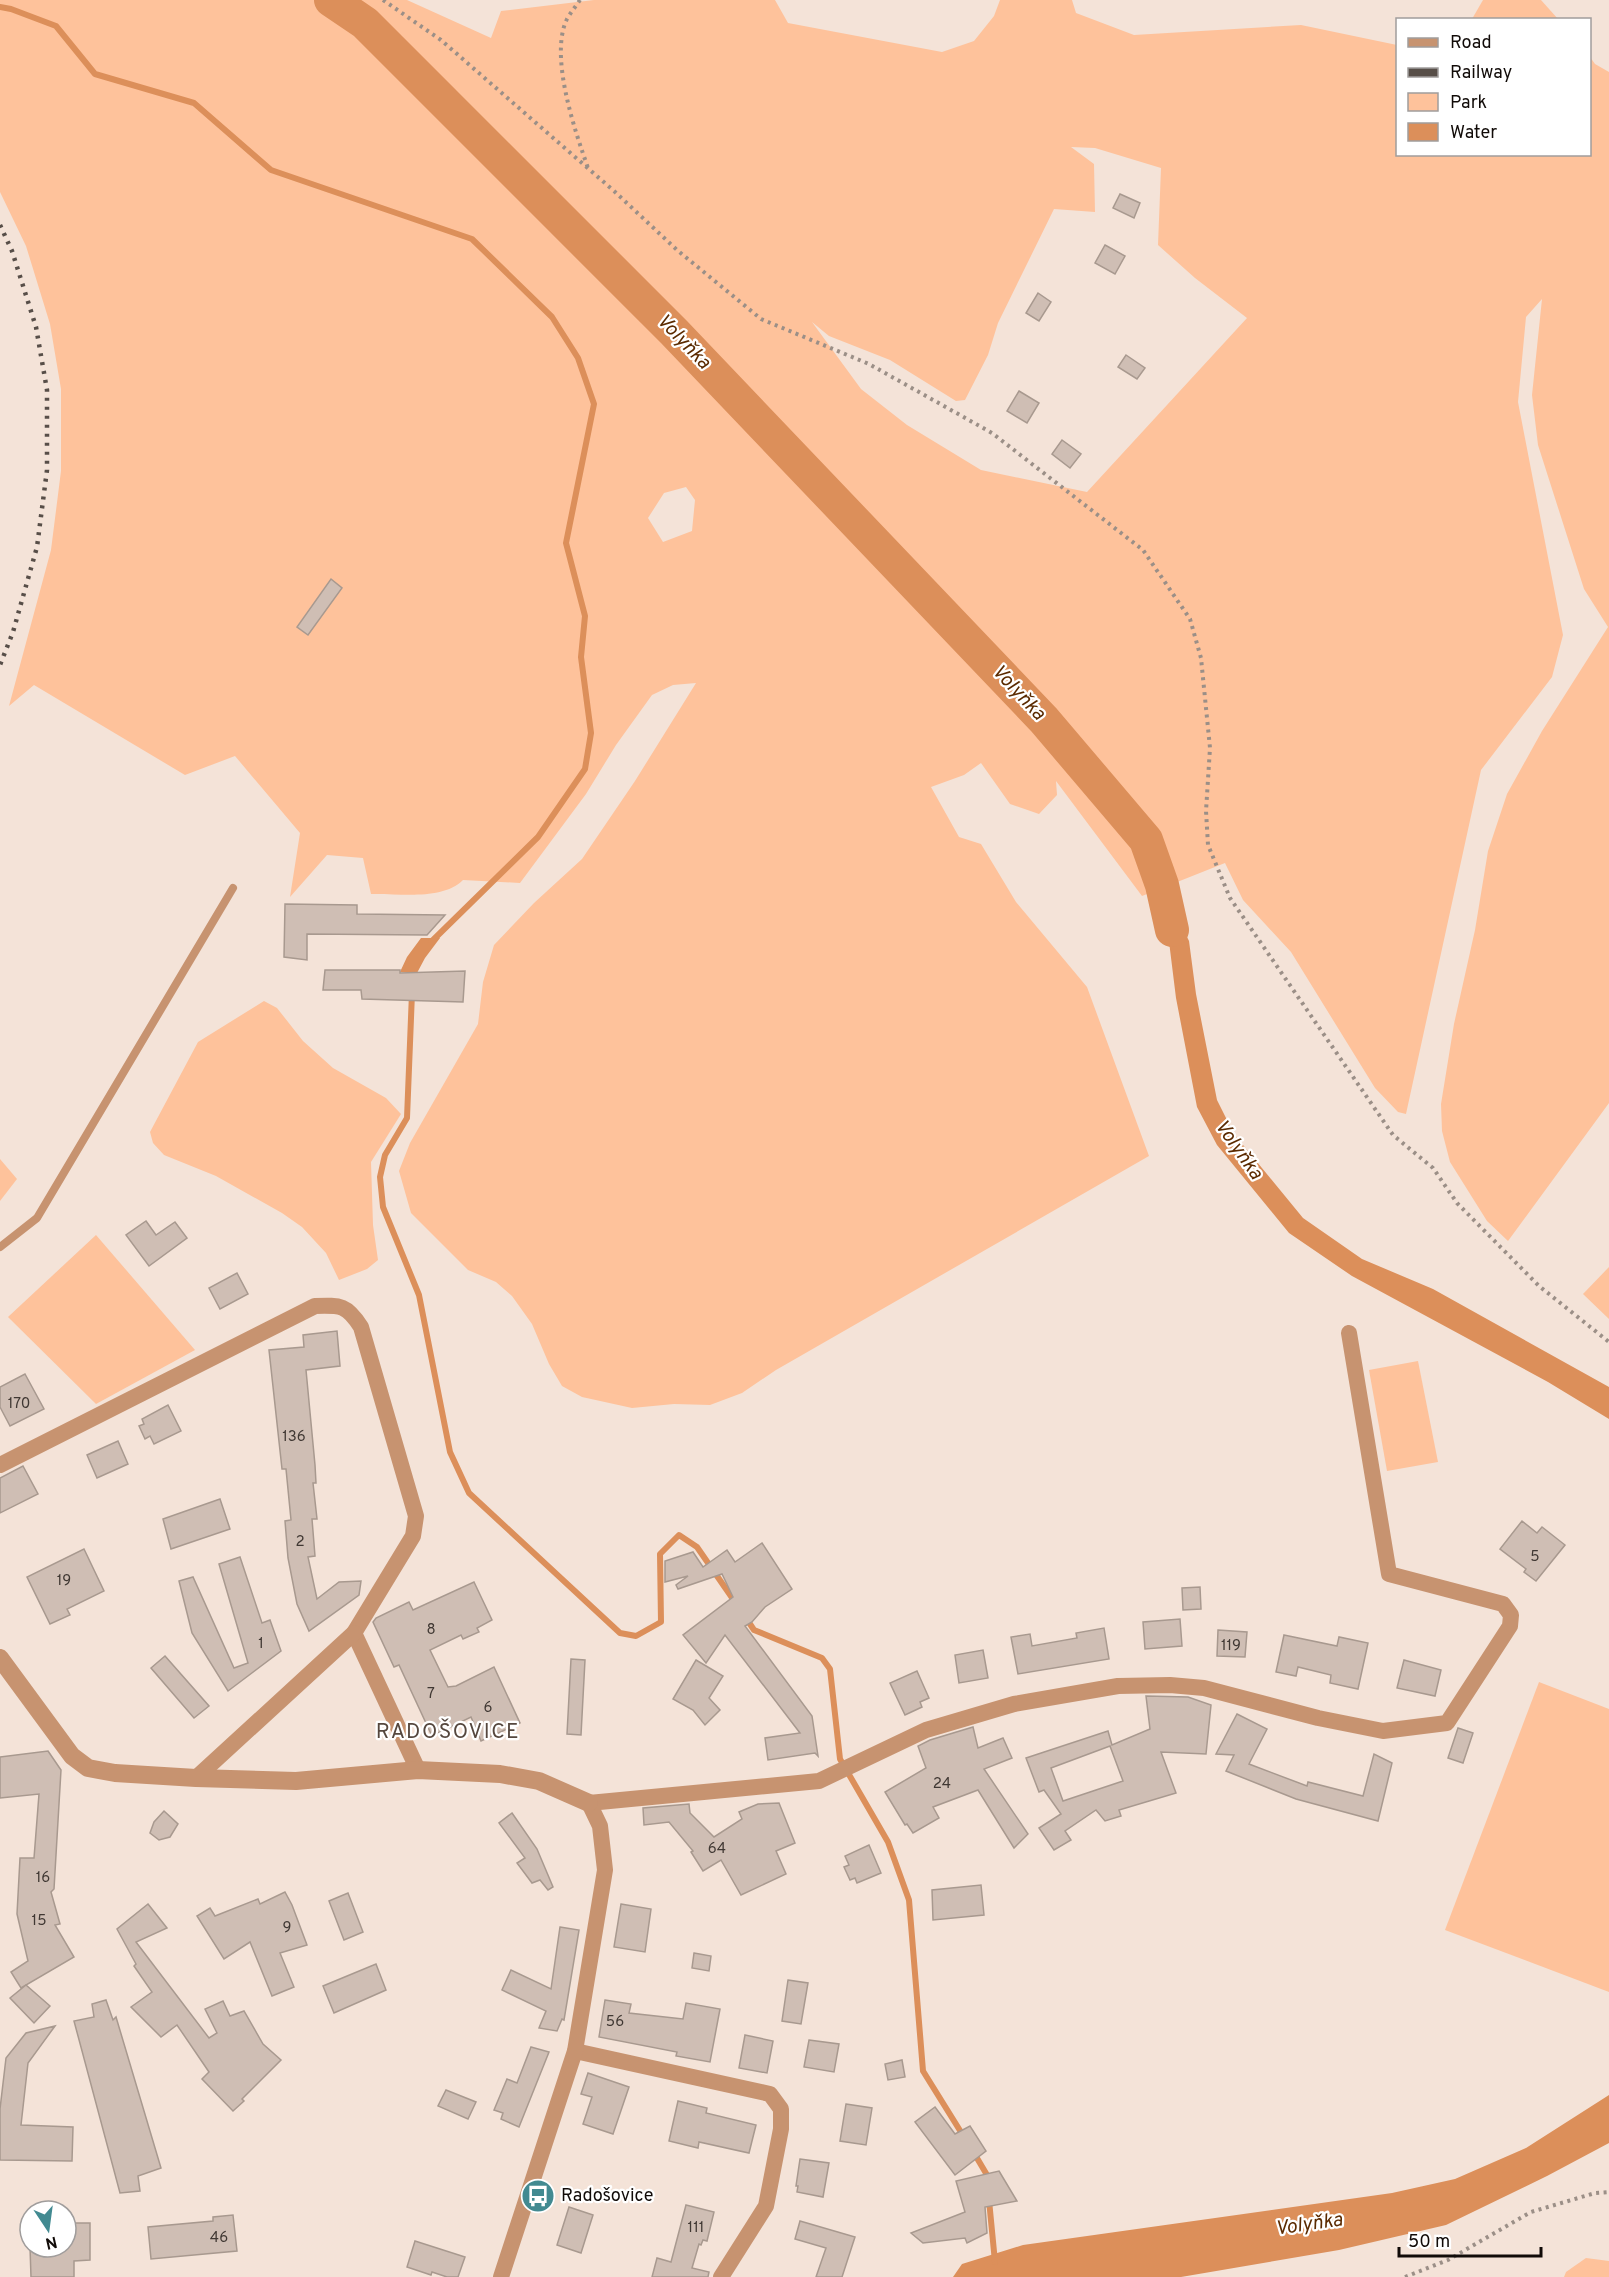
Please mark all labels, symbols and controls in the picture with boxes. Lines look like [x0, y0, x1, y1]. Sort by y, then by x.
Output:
legend [1396, 18, 1591, 156]
text: Road [1450, 32, 1492, 55]
text: Railway [1450, 62, 1512, 85]
text: Park [1450, 92, 1487, 115]
text: Water [1450, 122, 1497, 145]
water label: Volyňka [650, 309, 716, 376]
water label: Volyňka [985, 659, 1051, 727]
water label: Volyňka [1208, 1115, 1268, 1186]
house number: 170 [8, 1395, 30, 1414]
house number: 136 [282, 1428, 306, 1447]
house number: 2 [295, 1533, 305, 1552]
house number: 5 [1530, 1548, 1540, 1567]
house number: 19 [57, 1572, 71, 1591]
house number: 8 [426, 1621, 436, 1640]
house number: 1 [258, 1635, 264, 1654]
house number: 119 [1221, 1637, 1241, 1656]
house number: 7 [427, 1685, 435, 1704]
house number: 6 [484, 1699, 493, 1718]
district label: RADOŠOVICE [376, 1718, 520, 1746]
house number: 24 [933, 1775, 951, 1794]
house number: 64 [708, 1840, 726, 1859]
house number: 16 [36, 1869, 50, 1888]
house number: 15 [32, 1912, 46, 1931]
house number: 9 [283, 1919, 291, 1938]
house number: 56 [606, 2013, 624, 2032]
bus stop icon: Radošovice [520, 2178, 556, 2214]
place label: Radošovice [561, 2185, 653, 2208]
north arrow [18, 2199, 78, 2259]
water label: Volyňka [1274, 2207, 1345, 2243]
house number: 111 [688, 2219, 704, 2238]
scale bar [1399, 2220, 1542, 2258]
house number: 46 [210, 2229, 228, 2248]
text: N [43, 2231, 59, 2253]
text: 50 m [1408, 2231, 1450, 2254]

